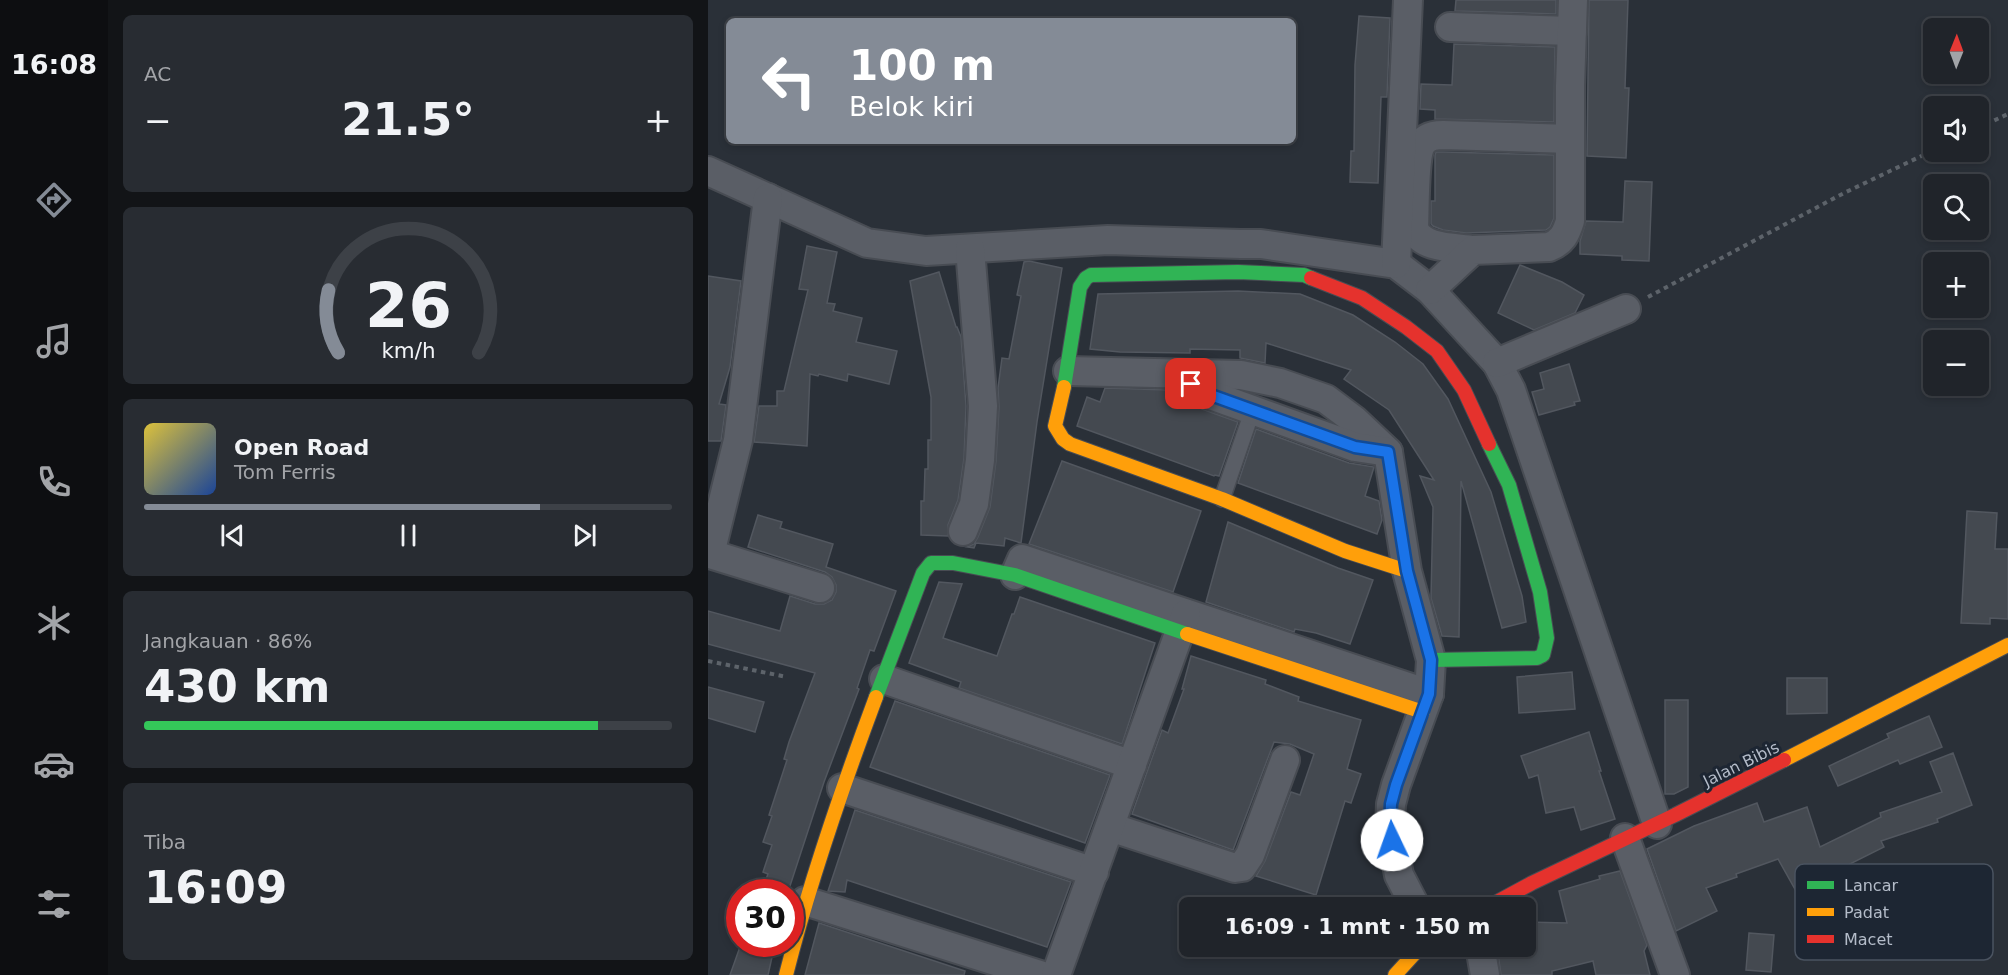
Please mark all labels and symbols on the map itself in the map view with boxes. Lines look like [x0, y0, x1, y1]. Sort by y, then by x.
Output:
north arrow [1923, 18, 1989, 84]
pin [1165, 358, 1216, 409]
street label: Jalan Bibis [1699, 737, 1782, 791]
position arrow [1360, 808, 1424, 872]
legend [1795, 864, 1993, 960]
text: Lancar [1844, 876, 1898, 895]
speed limit sign: 30 [726, 879, 804, 957]
text: Padat [1844, 903, 1889, 922]
text: Macet [1844, 930, 1893, 949]

